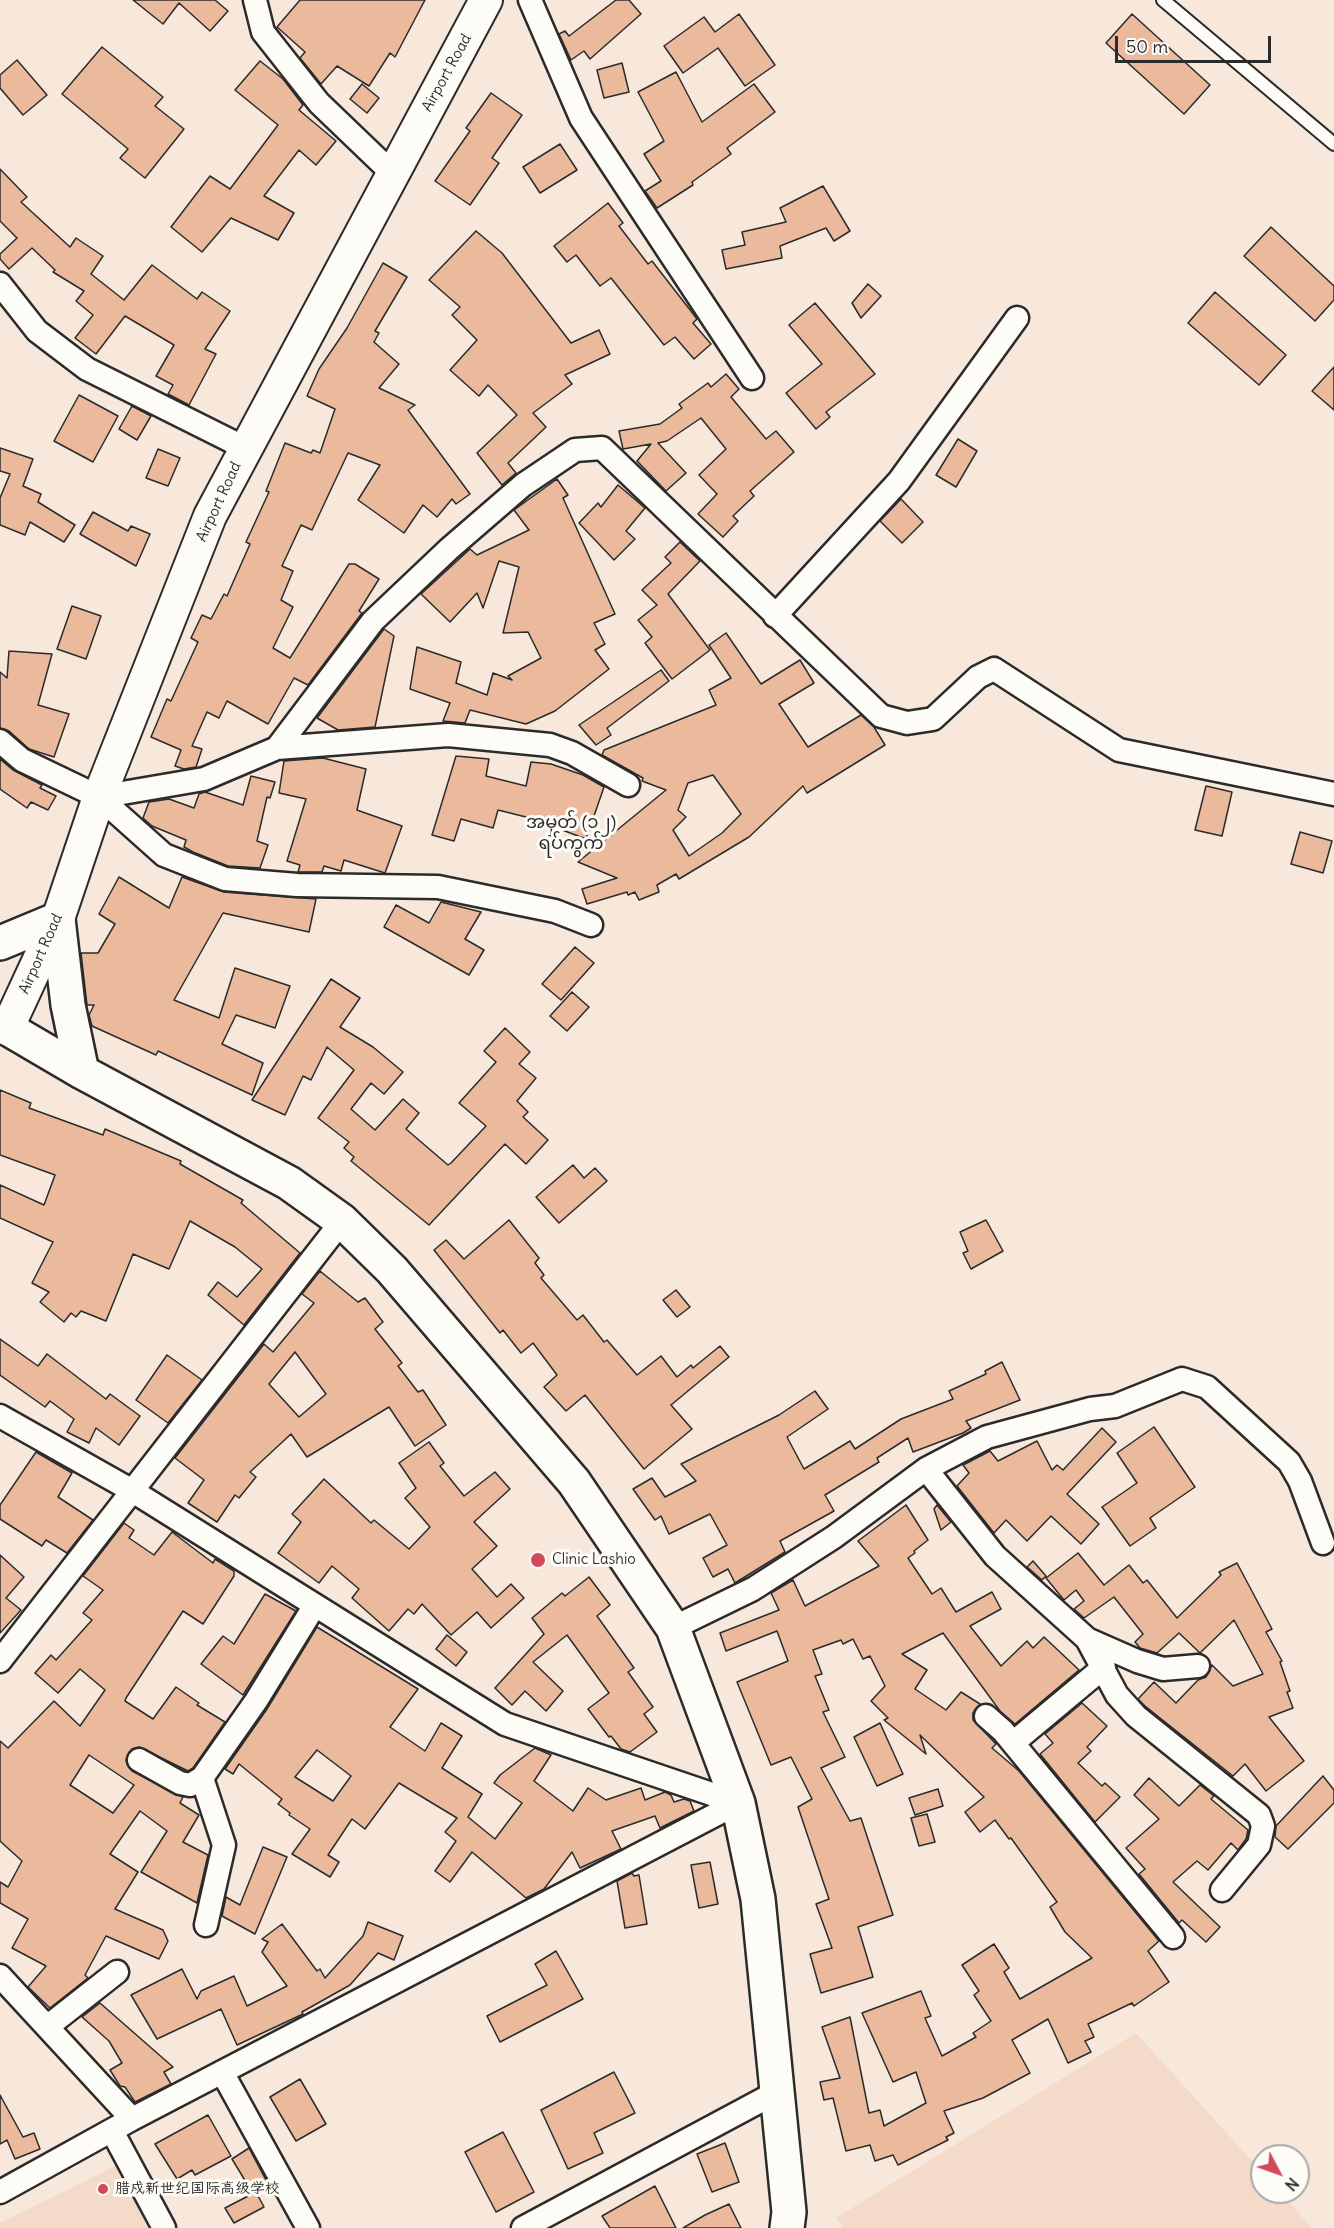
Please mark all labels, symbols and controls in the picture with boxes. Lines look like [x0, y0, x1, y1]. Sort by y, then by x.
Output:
scale bar [1118, 24, 1274, 62]
street label: Airport Road [418, 31, 476, 115]
text: 50 m [1126, 35, 1168, 58]
street label: Airport Road [193, 459, 245, 545]
district label: အမှတ် (၁၂) ရပ်ကွက် [526, 812, 616, 854]
street label: Airport Road [15, 911, 67, 997]
marker: Clinic Lashio [529, 1551, 547, 1569]
place label: Clinic Lashio [552, 1551, 636, 1569]
north arrow [1250, 2144, 1310, 2204]
text: N [1281, 2174, 1303, 2195]
place label: 腊戍新世纪国际高级学校 [115, 2180, 280, 2198]
marker: 腊戍新世纪国际高级学校 [96, 2182, 110, 2196]

